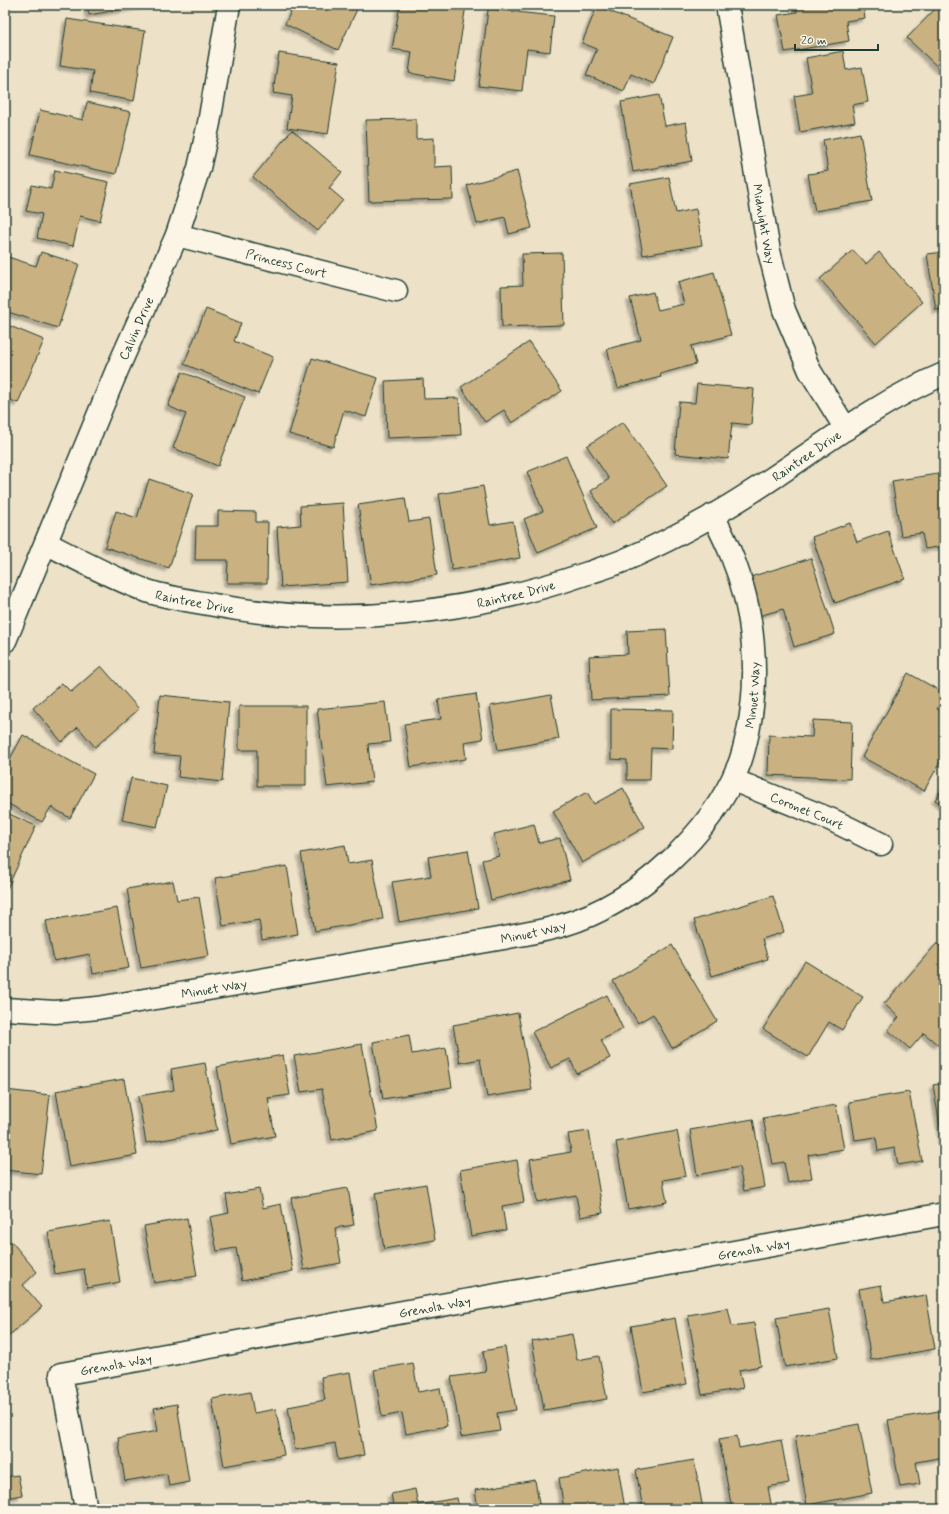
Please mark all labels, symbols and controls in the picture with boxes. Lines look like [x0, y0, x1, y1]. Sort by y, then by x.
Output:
scale bar [795, 26, 878, 52]
text: 20 m [801, 33, 827, 49]
street label: Midnight Way [748, 183, 779, 266]
street label: Princess Court [244, 246, 328, 283]
street label: Calvin Drive [116, 294, 158, 363]
street label: Raintree Drive [769, 427, 845, 486]
street label: Raintree Drive [476, 577, 558, 613]
street label: Raintree Drive [153, 587, 236, 618]
street label: Minuet Way [742, 661, 764, 730]
street label: Coronet Court [767, 789, 846, 834]
street label: Minuet Way [499, 917, 569, 948]
street label: Minuet Way [180, 975, 249, 1004]
street label: Grenola Way [716, 1235, 791, 1265]
street label: Grenola Way [398, 1293, 472, 1323]
street label: Grenola Way [79, 1351, 153, 1380]

